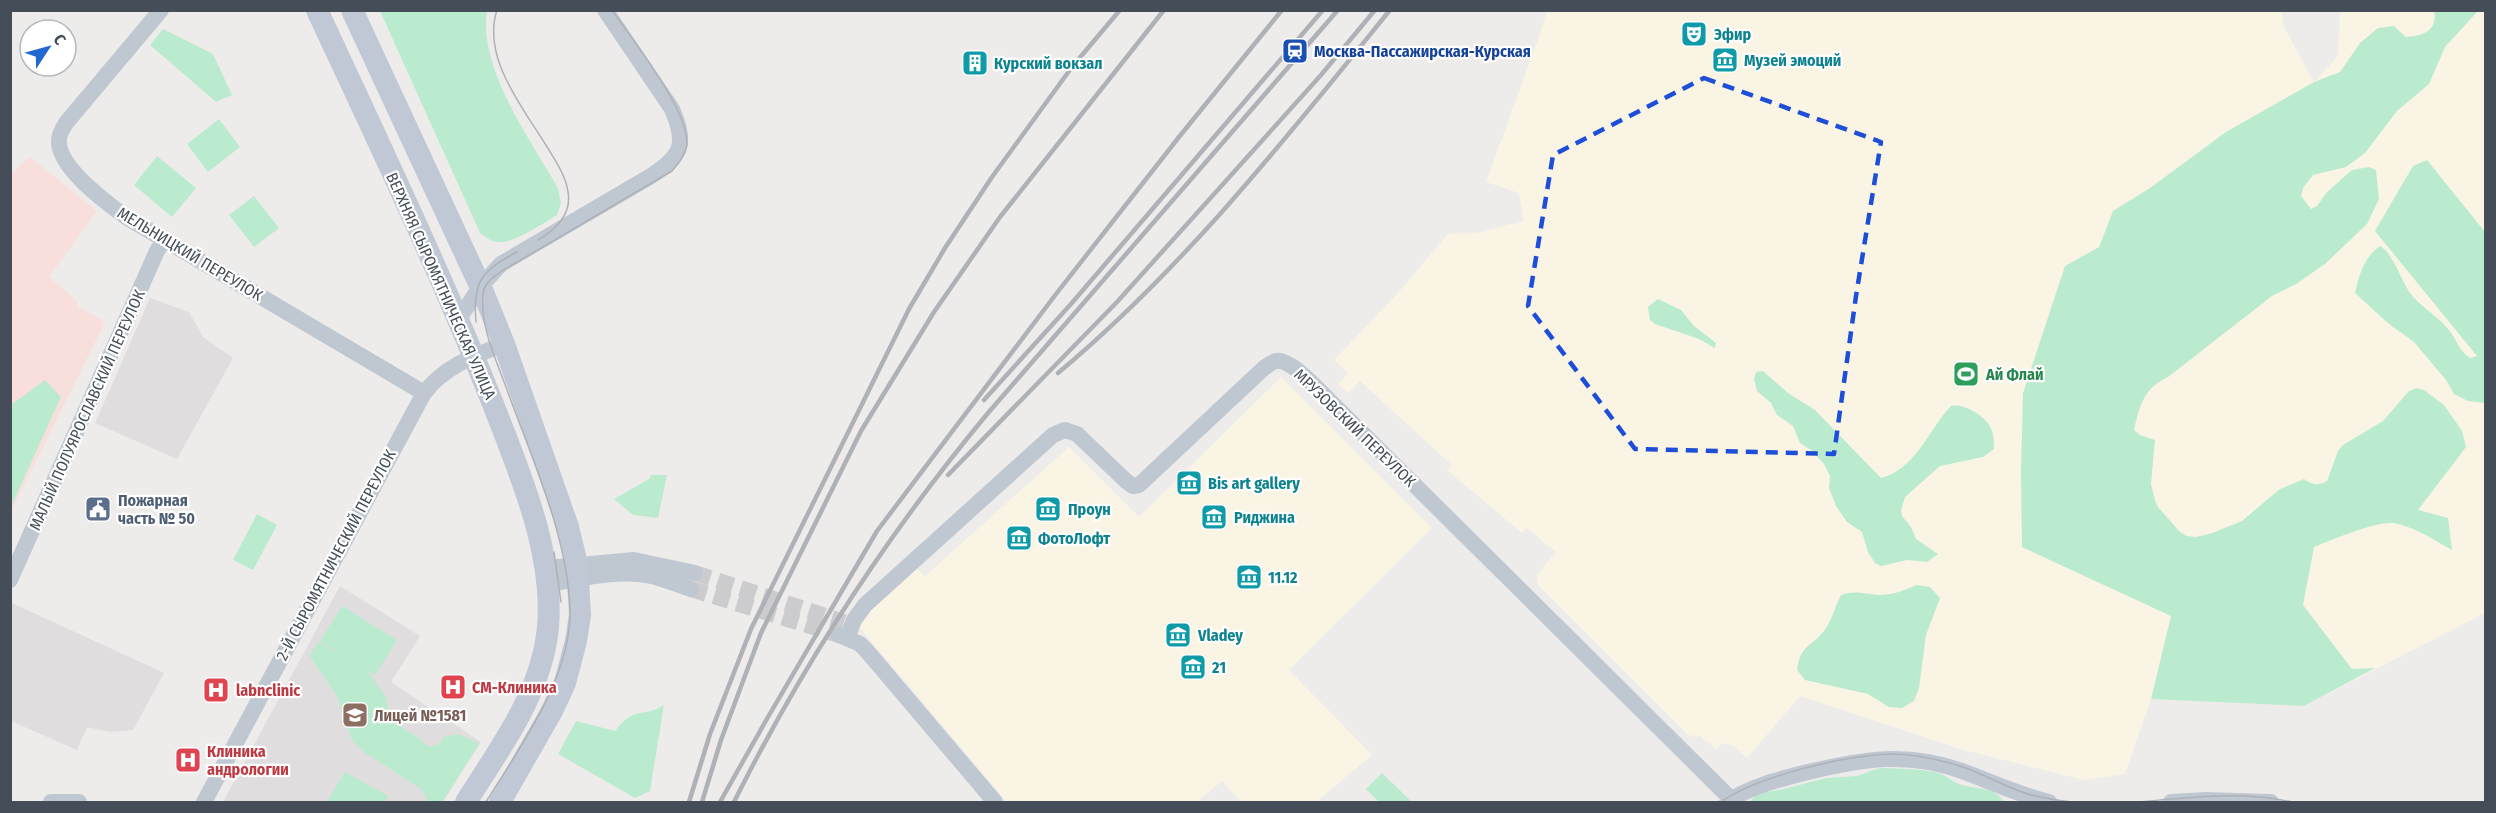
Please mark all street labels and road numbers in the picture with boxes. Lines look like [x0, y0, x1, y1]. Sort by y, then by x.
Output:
street label: ВЕРХНЯЯ СЫРОМЯТНИЧЕСКАЯ УЛИЦА [382, 170, 500, 403]
street label: МЕЛЬНИЦКИЙ ПЕРЕУЛОК [114, 203, 266, 305]
street label: МАЛЫЙ ПОЛУЯРОСЛАВСКИЙ ПЕРЕУЛОК [25, 286, 149, 533]
street label: МРУЗОВСКИЙ ПЕРЕУЛОК [1290, 365, 1420, 491]
street label: 2-Й СЫРОМЯТНИЧЕСКИЙ ПЕРЕУЛОК [272, 446, 400, 664]

